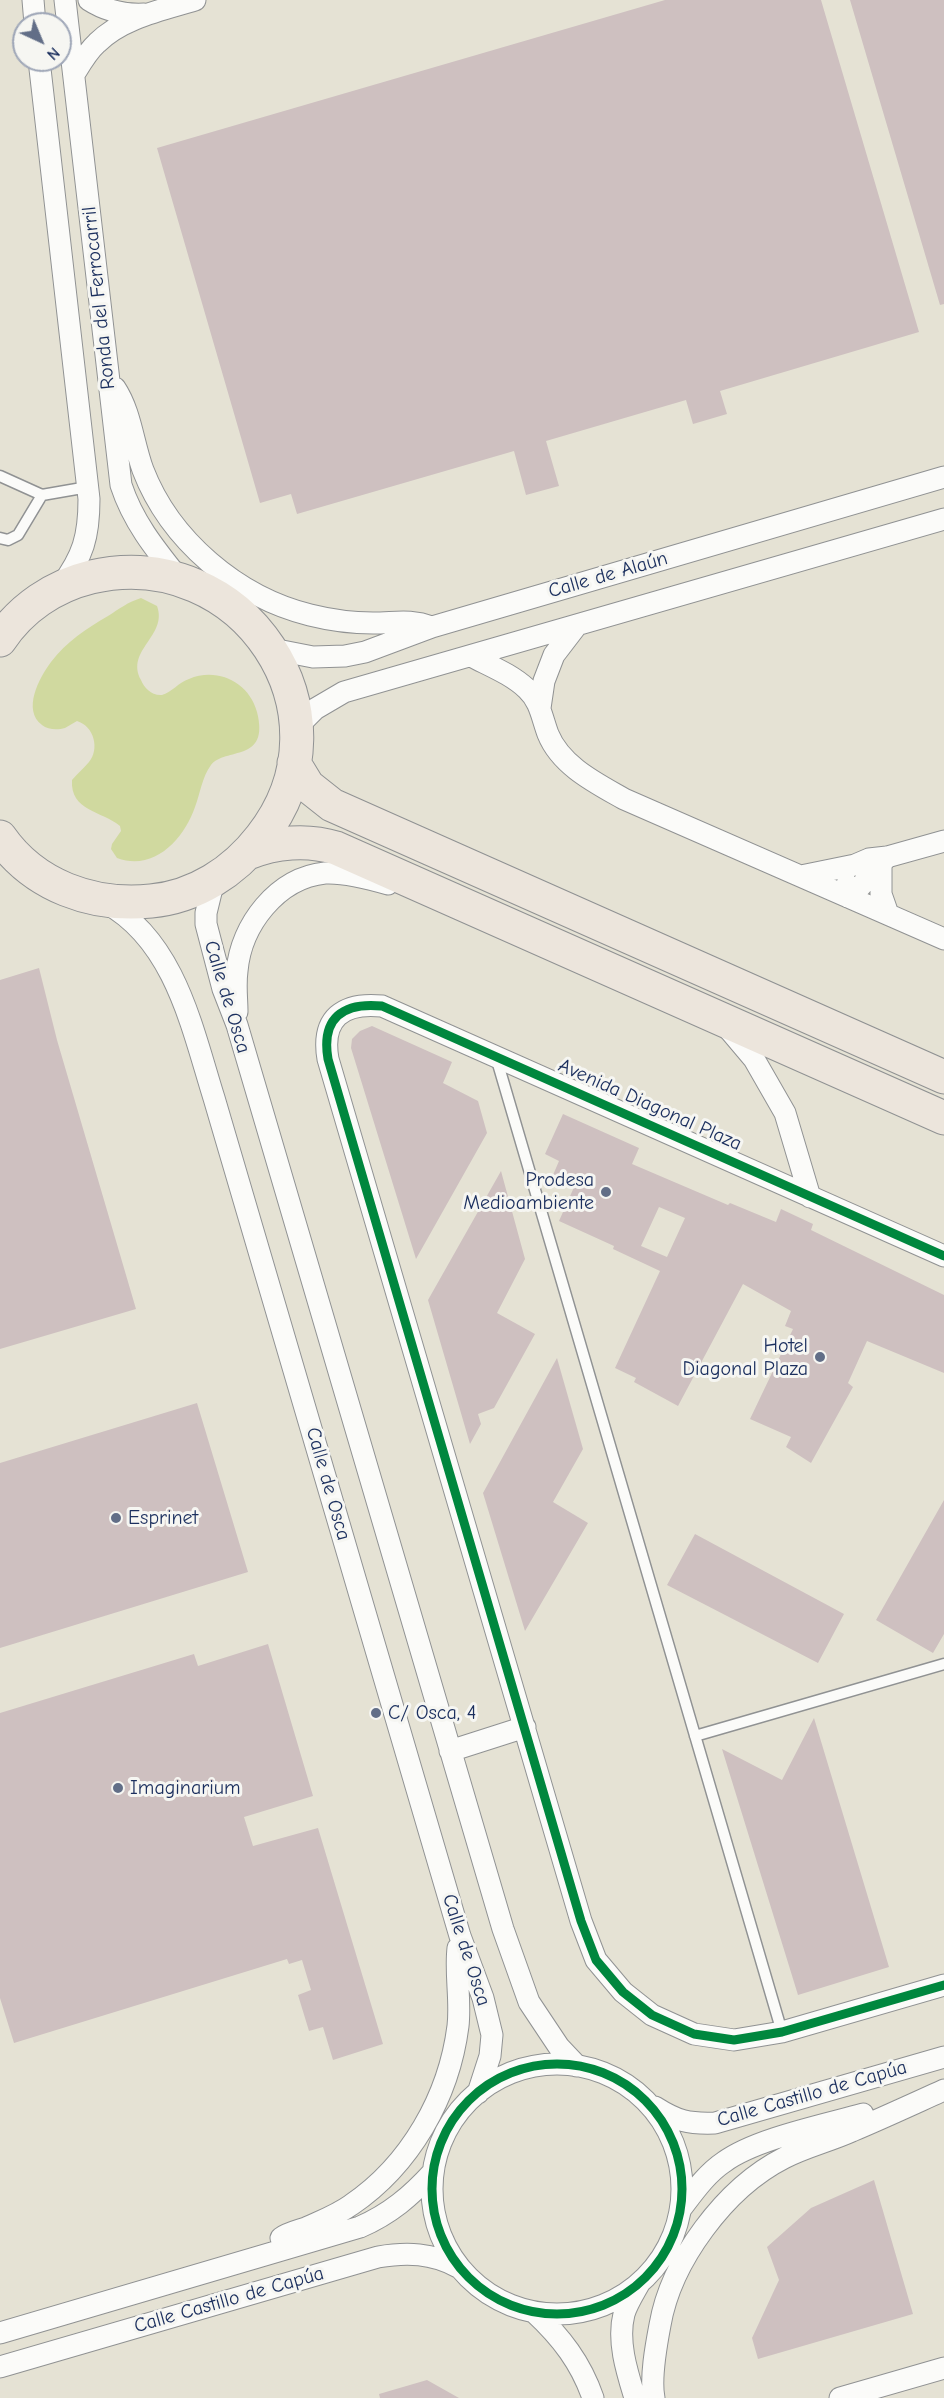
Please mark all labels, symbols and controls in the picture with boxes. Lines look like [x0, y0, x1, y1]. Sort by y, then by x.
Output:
north arrow [12, 12, 72, 72]
text: N [43, 43, 63, 64]
street label: Ronda del Ferrocarril [77, 205, 121, 391]
street label: Calle de Alaún [546, 547, 670, 603]
street label: Calle de Osca [199, 938, 255, 1056]
street label: Avenida Diagonal Plaza [555, 1054, 745, 1156]
place label: Prodesa Medioambiente [463, 1168, 594, 1215]
marker: Prodesa Medioambiente [599, 1185, 613, 1199]
place label: Hotel Diagonal Plaza [683, 1334, 808, 1381]
marker: Hotel Diagonal Plaza [813, 1350, 827, 1364]
street label: Calle de Osca [300, 1425, 356, 1543]
place label: Esprinet [128, 1506, 198, 1530]
marker: Esprinet [109, 1511, 123, 1525]
place label: C/ Osca, 4 [388, 1701, 476, 1725]
marker: C/ Osca, 4 [369, 1706, 383, 1720]
place label: Imaginarium [130, 1776, 240, 1800]
marker: Imaginarium [111, 1781, 125, 1795]
street label: Calle de Osca [437, 1891, 495, 2009]
street label: Calle Castillo de Capúa [714, 2055, 910, 2133]
street label: Calle Castillo de Capúa [131, 2261, 327, 2339]

